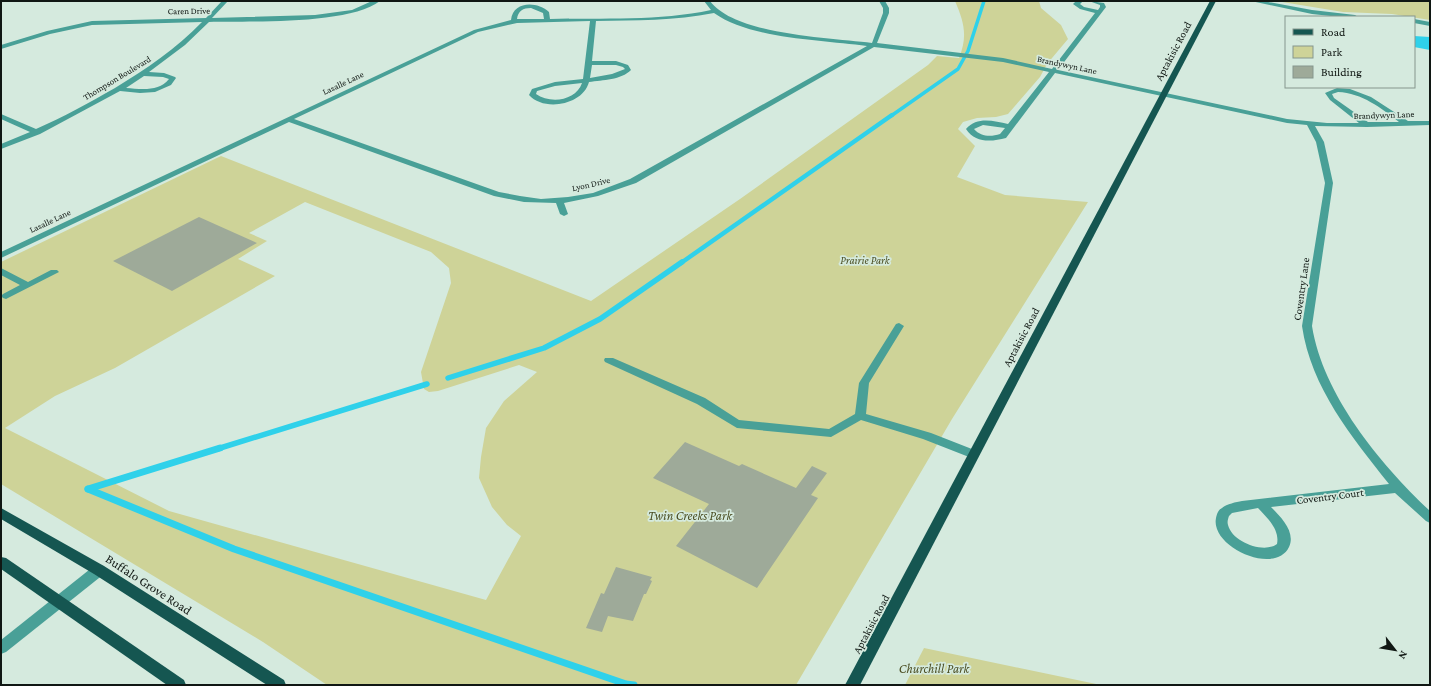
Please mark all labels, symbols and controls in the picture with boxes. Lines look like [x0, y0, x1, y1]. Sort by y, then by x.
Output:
street label: Caren Drive [168, 6, 210, 16]
legend [1285, 16, 1415, 88]
street label: Aptakisic Road [1152, 19, 1195, 83]
text: Road [1321, 25, 1346, 39]
text: Park [1321, 45, 1343, 59]
street label: Thompson Boulevard [81, 54, 153, 102]
street label: Brandywyn Lane [1036, 54, 1098, 76]
text: Building [1321, 65, 1362, 79]
street label: Lasalle Lane [321, 69, 365, 97]
street label: Brandywyn Lane [1353, 109, 1415, 121]
street label: Lyon Drive [571, 175, 611, 193]
street label: Lasalle Lane [28, 207, 72, 235]
park label: Prairie Park [840, 254, 891, 266]
street label: Coventry Lane [1291, 257, 1312, 321]
street label: Aptakisic Road [1000, 305, 1043, 369]
street label: Coventry Court [1296, 486, 1365, 507]
park label: Twin Creeks Park [648, 508, 733, 523]
street label: Buffalo Grove Road [103, 551, 195, 618]
street label: Aptakisic Road [850, 592, 893, 656]
north arrow [1375, 630, 1415, 670]
text: N [1396, 649, 1411, 662]
park label: Churchill Park [899, 661, 970, 676]

